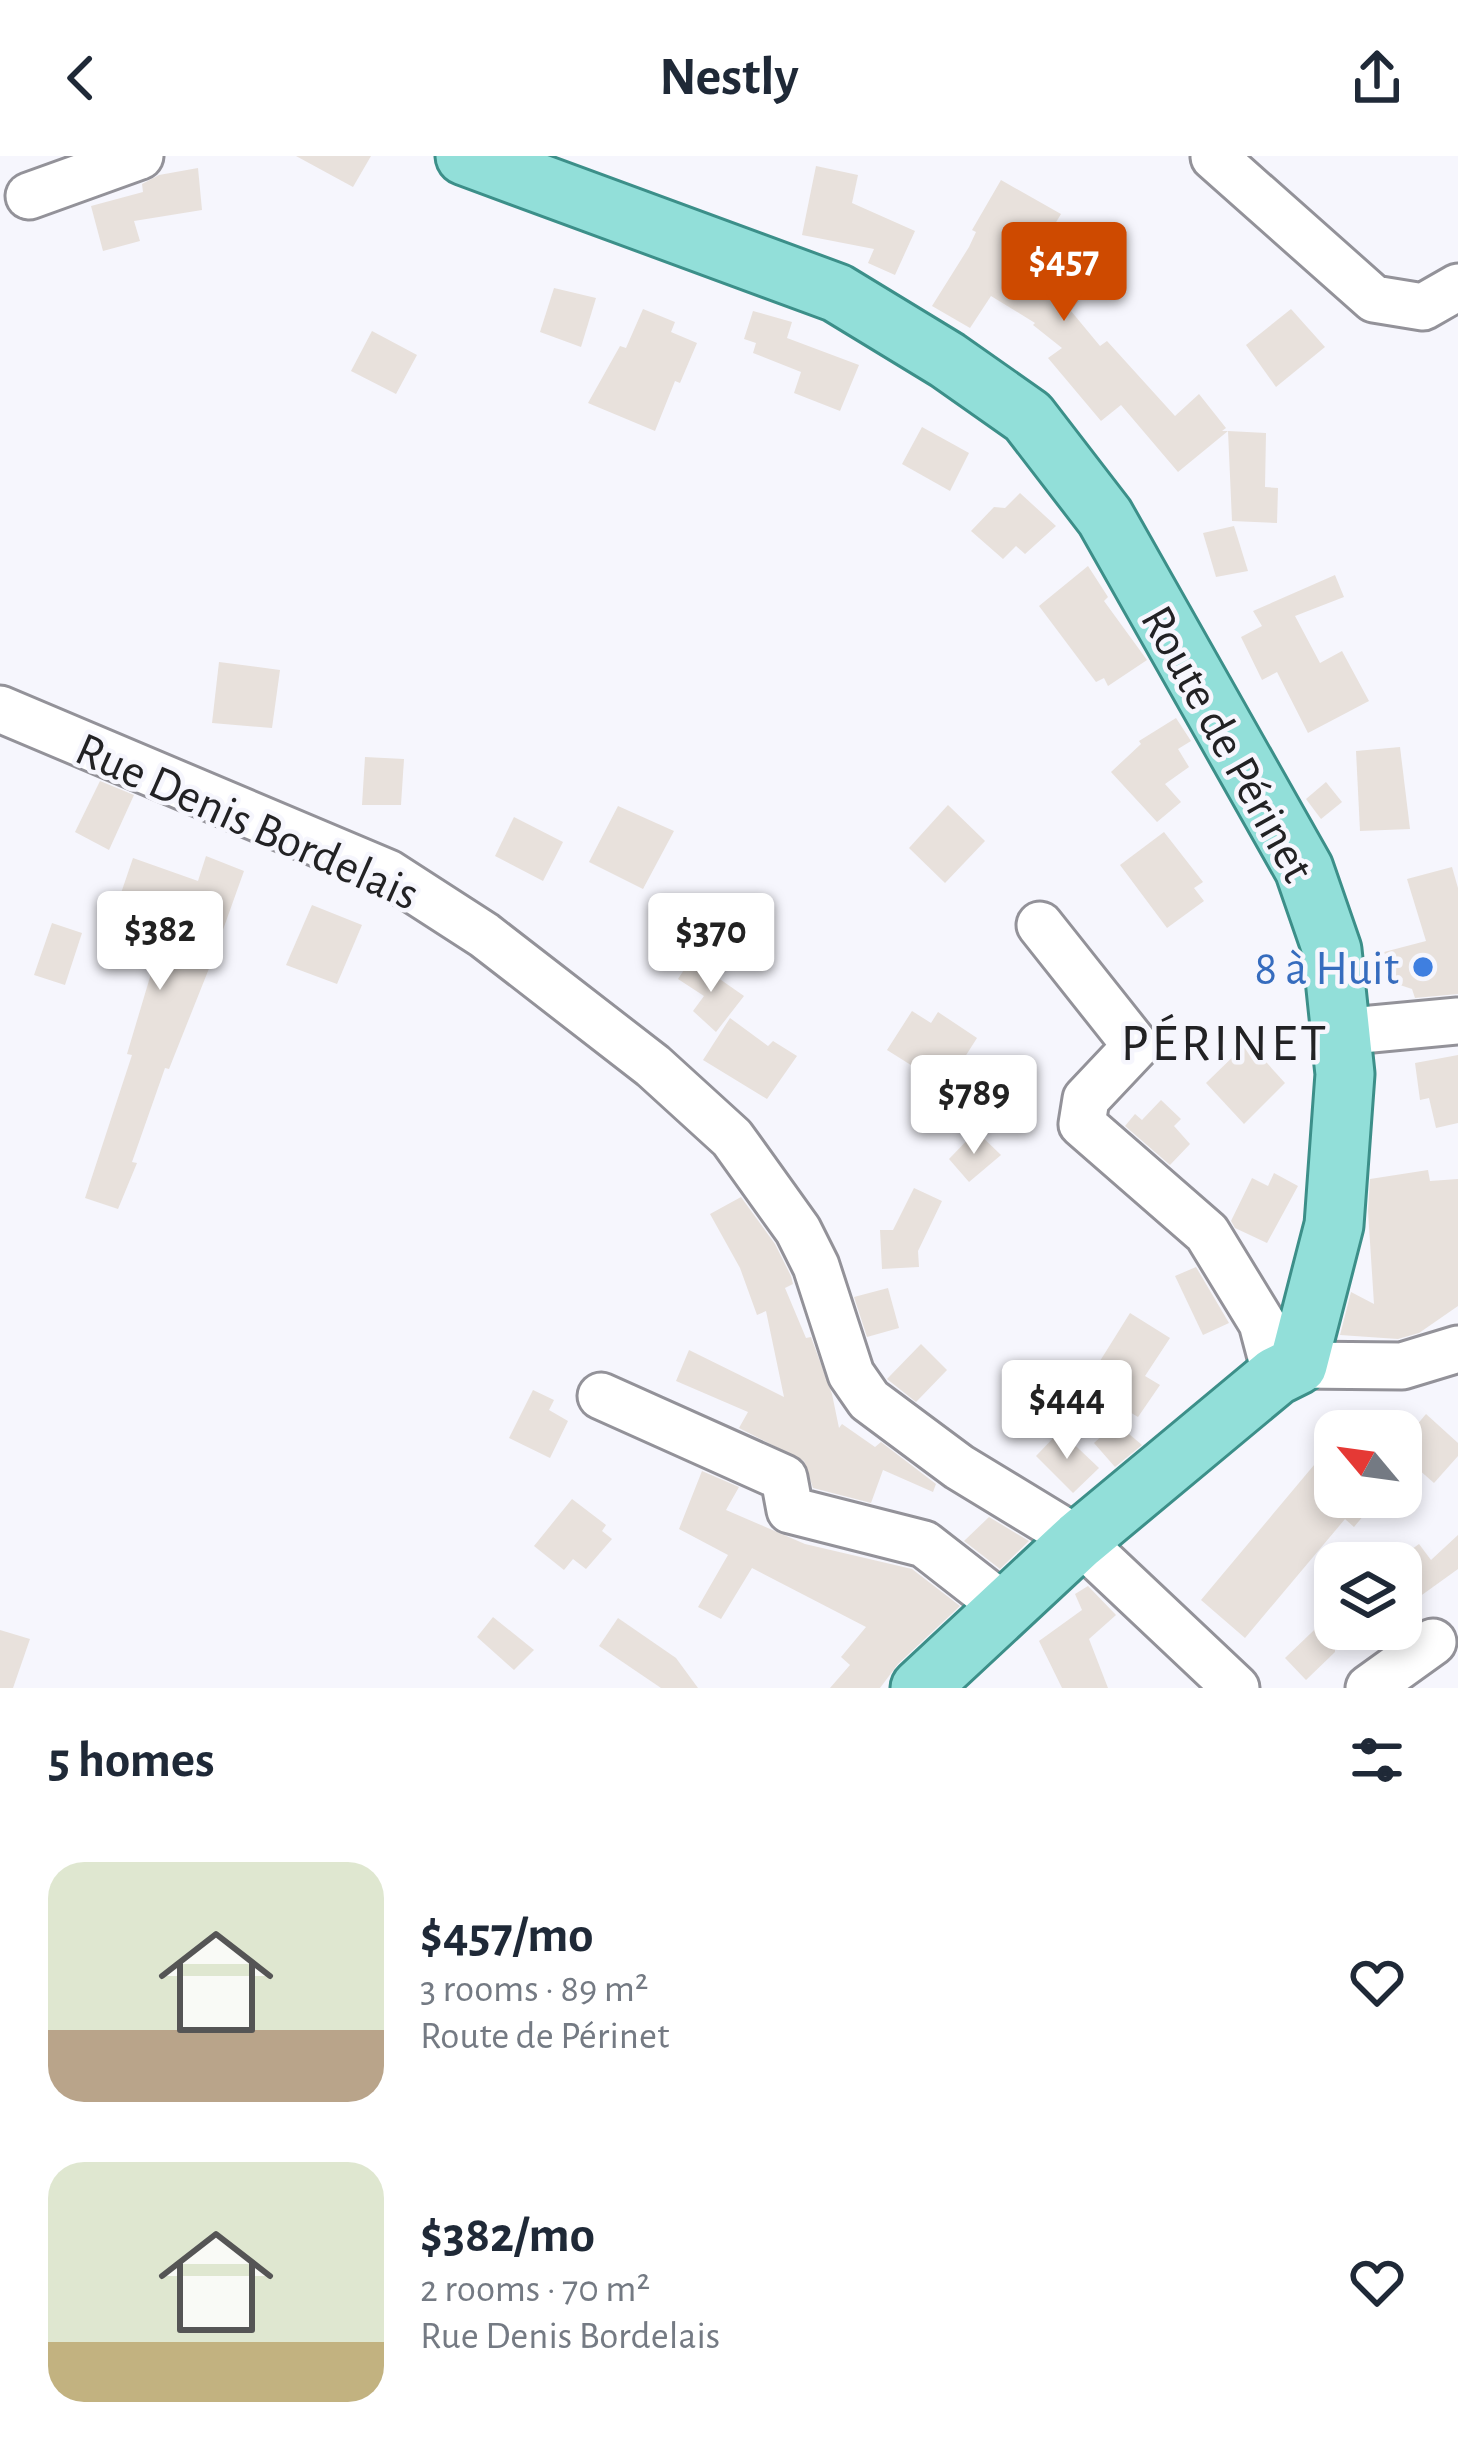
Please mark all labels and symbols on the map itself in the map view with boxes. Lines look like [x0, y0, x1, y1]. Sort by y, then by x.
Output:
pin: $457 [993, 222, 1135, 324]
street label: Route de Périnet [1131, 599, 1322, 890]
street label: Rue Denis Bordelais [68, 726, 425, 920]
pin: $382 [89, 891, 231, 993]
pin: $370 [640, 893, 782, 995]
place label: 8 à Huit [1254, 946, 1399, 994]
marker: 8 à Huit [1410, 954, 1436, 980]
district label: PÉRINET [1121, 1014, 1329, 1071]
pin: $789 [903, 1055, 1045, 1157]
pin: $444 [996, 1360, 1138, 1462]
north arrow [1314, 1410, 1422, 1518]

